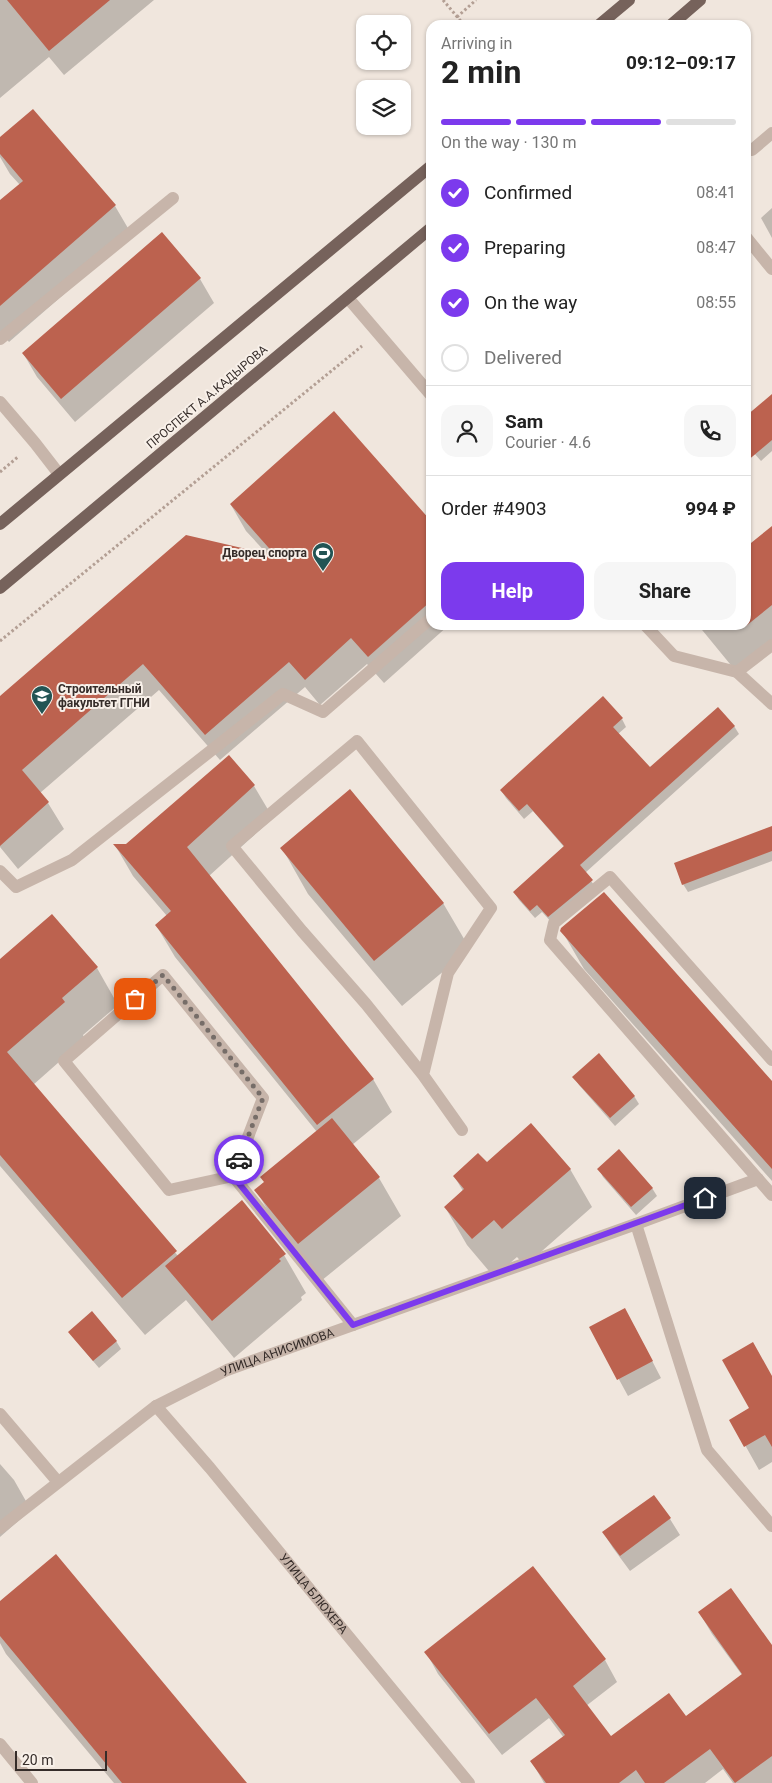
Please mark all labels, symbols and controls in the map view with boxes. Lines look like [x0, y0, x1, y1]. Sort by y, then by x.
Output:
map controls [356, 15, 411, 135]
button: locate [356, 15, 411, 70]
text: Arriving in [441, 34, 512, 53]
text: 09:12–09:17 [626, 51, 736, 74]
text: 2 min [441, 53, 521, 91]
button: layers [356, 80, 411, 135]
text: On the way · 130 m [441, 133, 577, 152]
icon: check [441, 179, 469, 207]
text: Confirmed [484, 181, 572, 204]
text: 08:41 [696, 183, 736, 202]
icon: check [441, 234, 469, 262]
text: Preparing [484, 236, 566, 259]
text: 08:47 [696, 238, 736, 257]
icon: check [441, 289, 469, 317]
text: On the way [484, 291, 577, 314]
text: 08:55 [696, 293, 736, 312]
street label: ПРОСПЕКТ А.А.КАДЫРОВА [144, 342, 270, 452]
text: Delivered [484, 346, 562, 369]
button: person [441, 405, 493, 457]
button: phone [684, 405, 736, 457]
text: Sam [505, 410, 543, 433]
text: Courier · 4.6 [505, 433, 591, 452]
text: Order #4903 [441, 497, 547, 520]
text: 994 ₽ [685, 497, 736, 520]
sports icon: Дворец спорта [311, 541, 335, 572]
place label: Дворец спорта [222, 546, 308, 560]
button: Help [441, 562, 584, 620]
button: Share [594, 562, 736, 620]
place label: Строительный факультет ГГНИ [58, 682, 150, 710]
school or university icon: Строительный факультет ГГНИ [30, 684, 54, 715]
pin [114, 978, 156, 1020]
icon: bag [121, 985, 149, 1013]
courier [214, 1135, 264, 1185]
icon: car [225, 1146, 253, 1174]
pin [684, 1177, 726, 1219]
icon: home [691, 1184, 719, 1212]
street label: УЛИЦА АНИСИМОВА [218, 1325, 336, 1379]
street label: УЛИЦА БЛЮХЕРА [276, 1551, 351, 1637]
scale bar [15, 1748, 108, 1771]
text: 20 m [22, 1752, 54, 1768]

